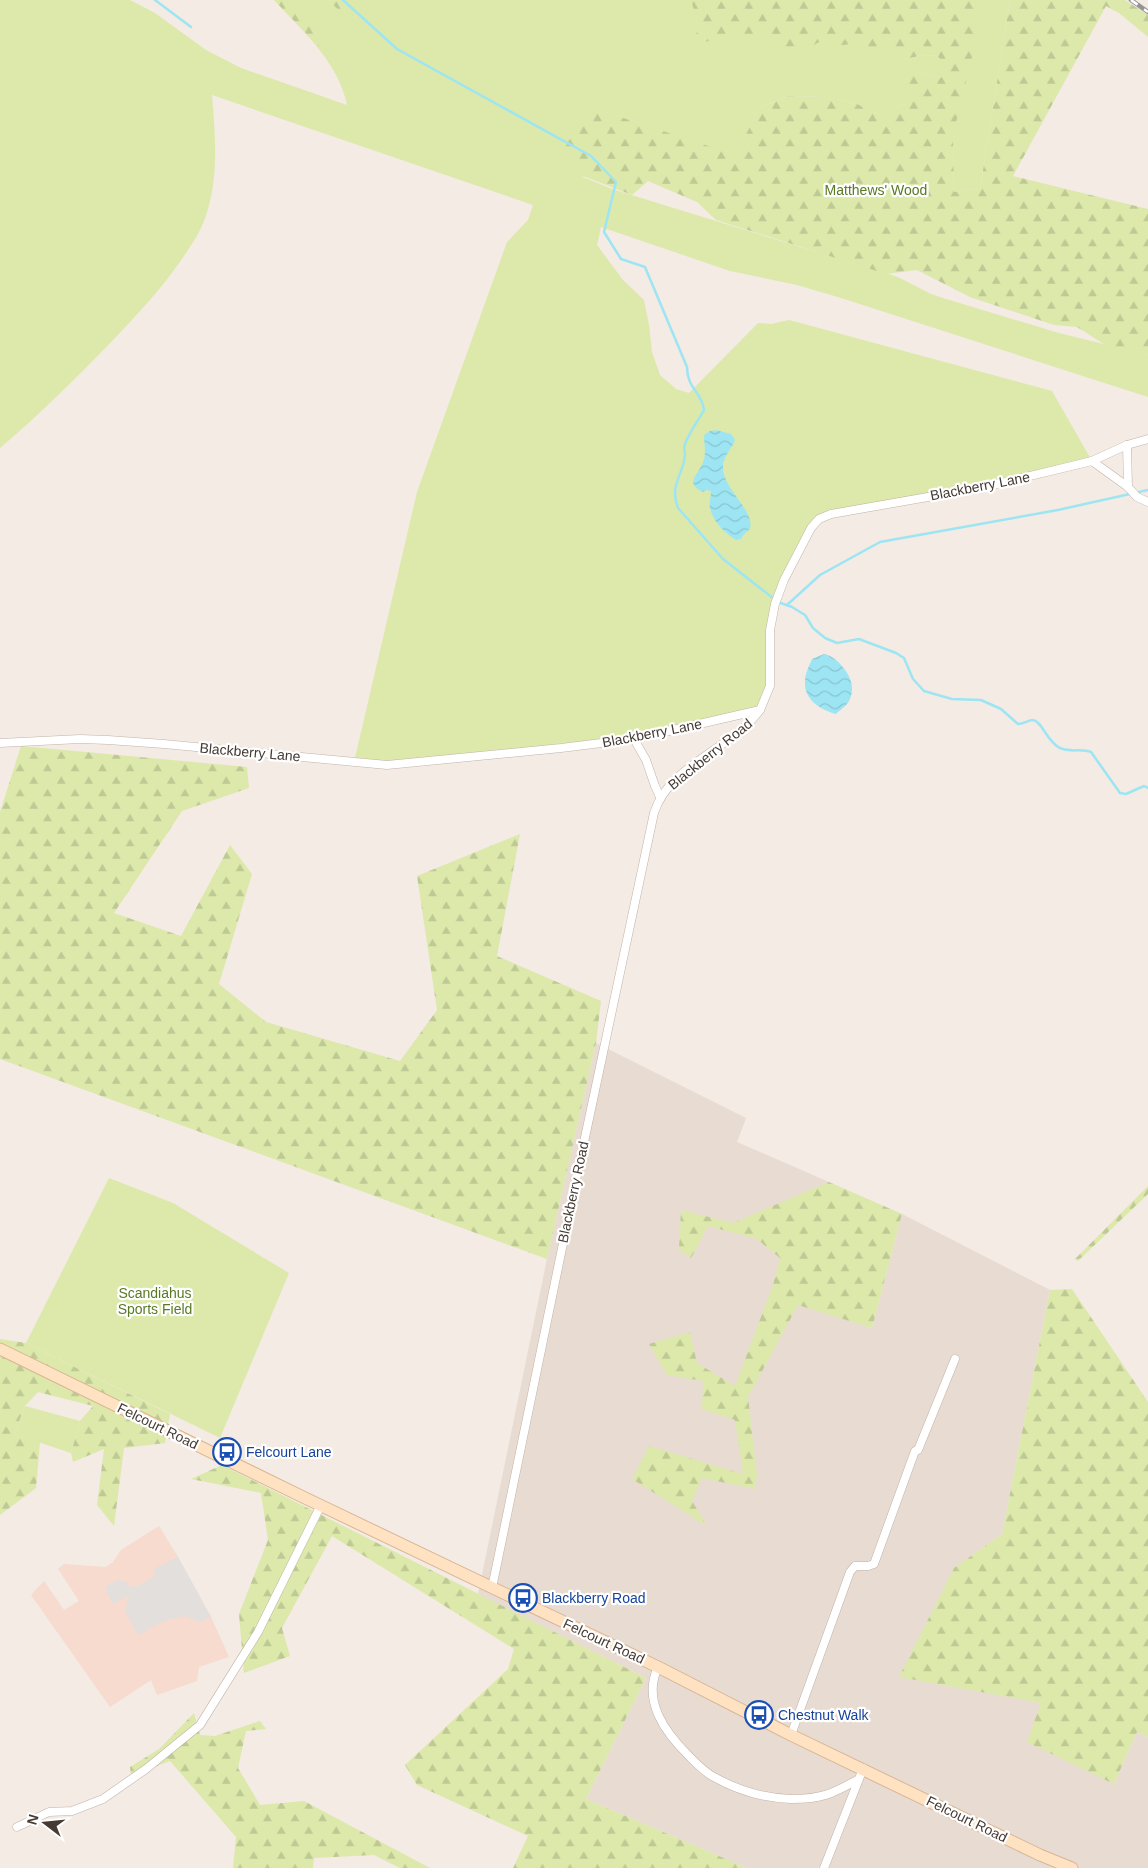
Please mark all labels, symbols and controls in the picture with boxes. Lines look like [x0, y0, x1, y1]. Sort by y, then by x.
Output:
park label: Matthews' Wood [825, 182, 927, 198]
street label: Blackberry Lane [929, 468, 1031, 504]
street label: Blackberry Lane [601, 715, 703, 751]
street label: Blackberry Road [665, 715, 755, 793]
street label: Blackberry Lane [199, 740, 301, 764]
street label: Blackberry Road [554, 1140, 592, 1244]
park label: Scandiahus Sports Field [118, 1285, 192, 1317]
street label: Felcourt Road [115, 1400, 201, 1452]
bus stop icon: Felcourt Lane [212, 1437, 242, 1467]
place label: Felcourt Lane [246, 1444, 332, 1460]
bus stop icon: Blackberry Road [508, 1583, 538, 1613]
place label: Blackberry Road [542, 1590, 646, 1606]
street label: Felcourt Road [561, 1615, 647, 1667]
bus stop icon: Chestnut Walk [744, 1700, 774, 1730]
place label: Chestnut Walk [778, 1707, 870, 1723]
street label: Felcourt Road [924, 1793, 1010, 1845]
north arrow [20, 1798, 70, 1848]
text: N [23, 1812, 42, 1826]

